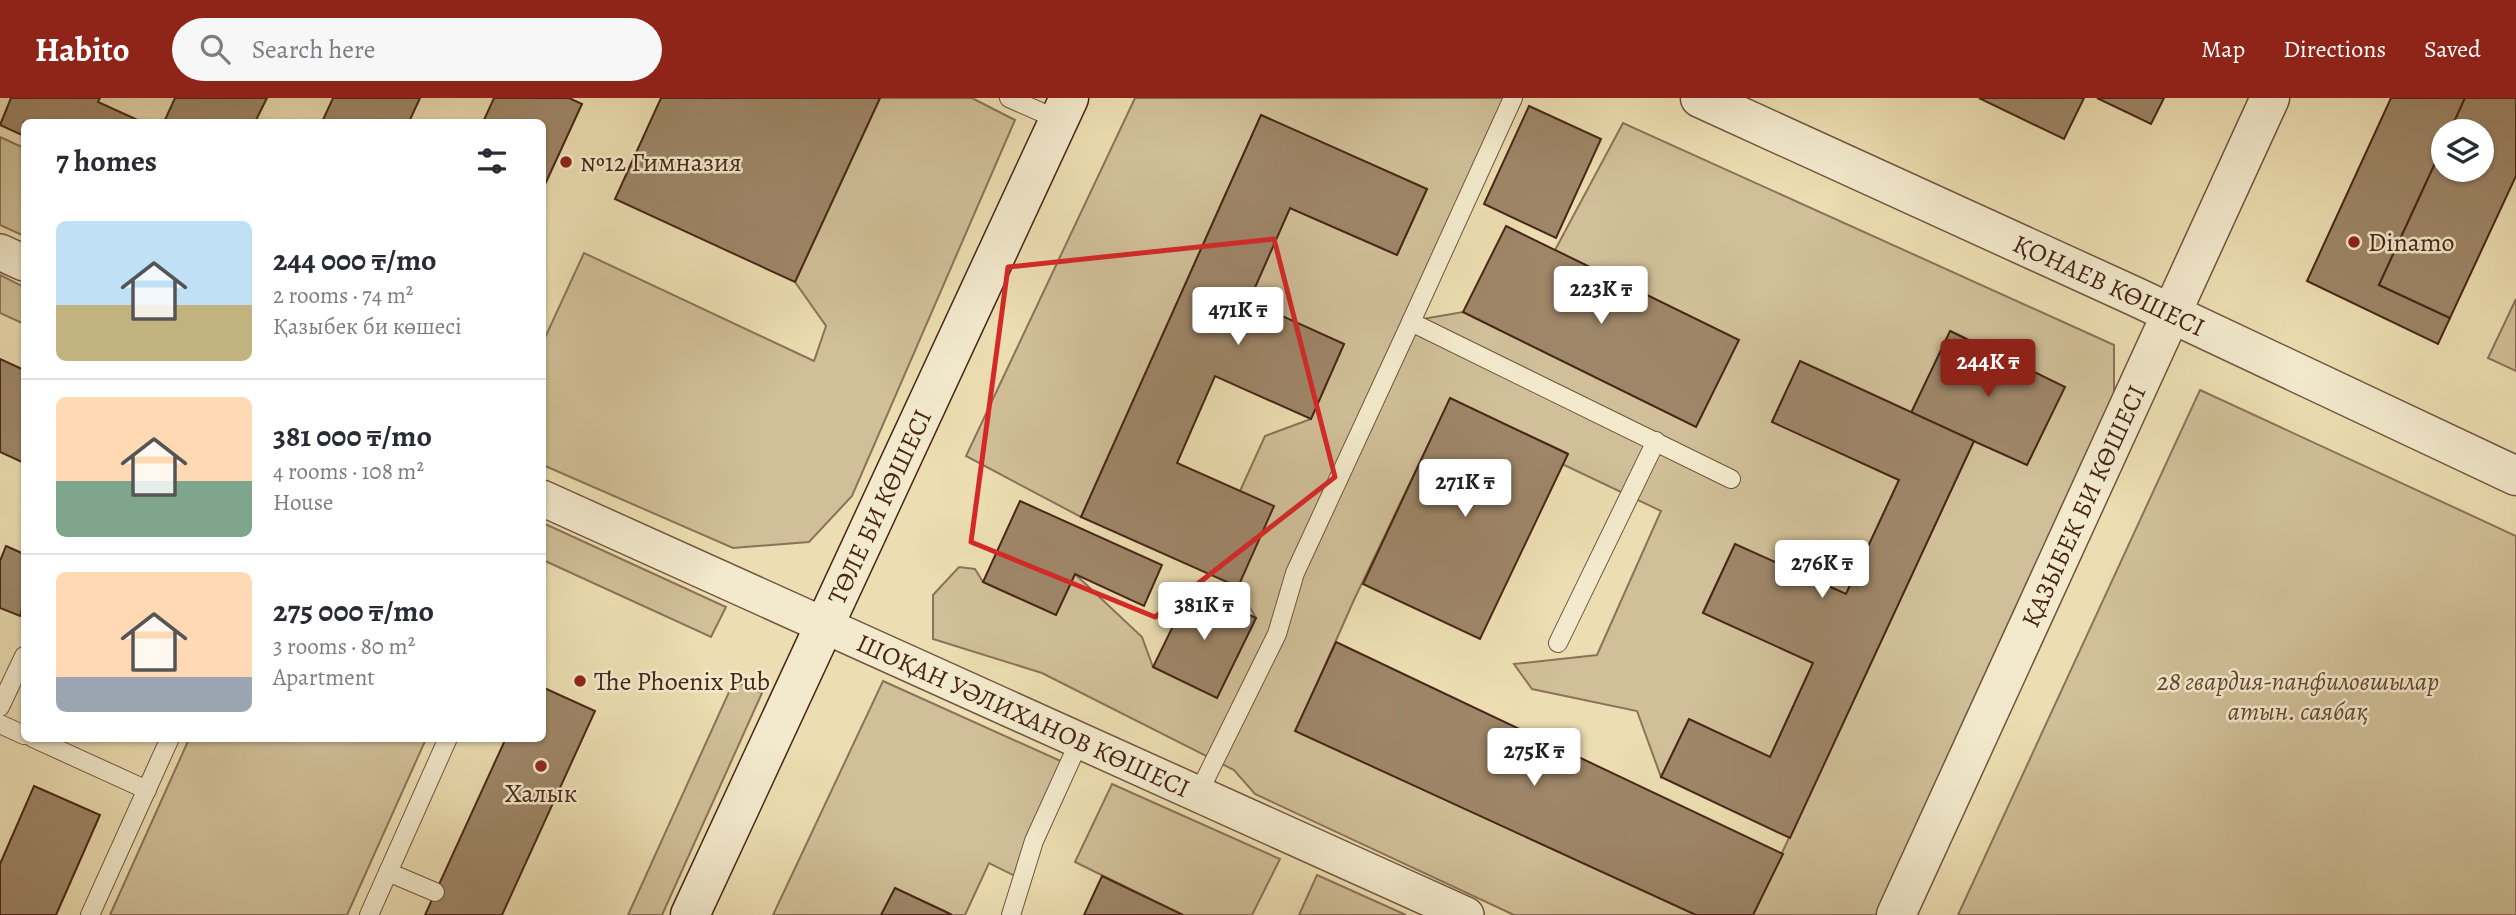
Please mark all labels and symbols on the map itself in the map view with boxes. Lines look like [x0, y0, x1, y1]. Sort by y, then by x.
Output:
place label: №12 Гимназия [580, 145, 742, 180]
marker: №12 Гимназия [558, 154, 574, 170]
place label: Dinamo [2368, 225, 2455, 260]
street label: ҚОНАЕВ КӨШЕСІ [2008, 226, 2211, 345]
marker: Dinamo [2346, 234, 2362, 250]
pin: 223K ₸ [1544, 266, 1658, 326]
pin: 471K ₸ [1181, 288, 1295, 347]
pin: 244K ₸ [1931, 340, 2045, 399]
street label: ҚАЗЫБЕК БИ КӨШЕСІ [2013, 379, 2154, 632]
street label: ТӨЛЕ БИ КӨШЕСІ [819, 404, 940, 610]
pin: 271K ₸ [1408, 460, 1522, 519]
pin: 276K ₸ [1765, 540, 1879, 600]
pin: 381K ₸ [1147, 582, 1261, 642]
street label: ШОҚАН УӘЛИХАНОВ КӨШЕСІ [851, 625, 1195, 806]
place label: The Phoenix Pub [594, 664, 770, 699]
park label: 28 гвардия-панфиловшылар атын. саябақ [2156, 664, 2439, 729]
marker: The Phoenix Pub [572, 673, 588, 689]
pin: 275K ₸ [1477, 728, 1591, 788]
marker: Халык [533, 758, 549, 774]
place label: Халык [505, 776, 577, 811]

